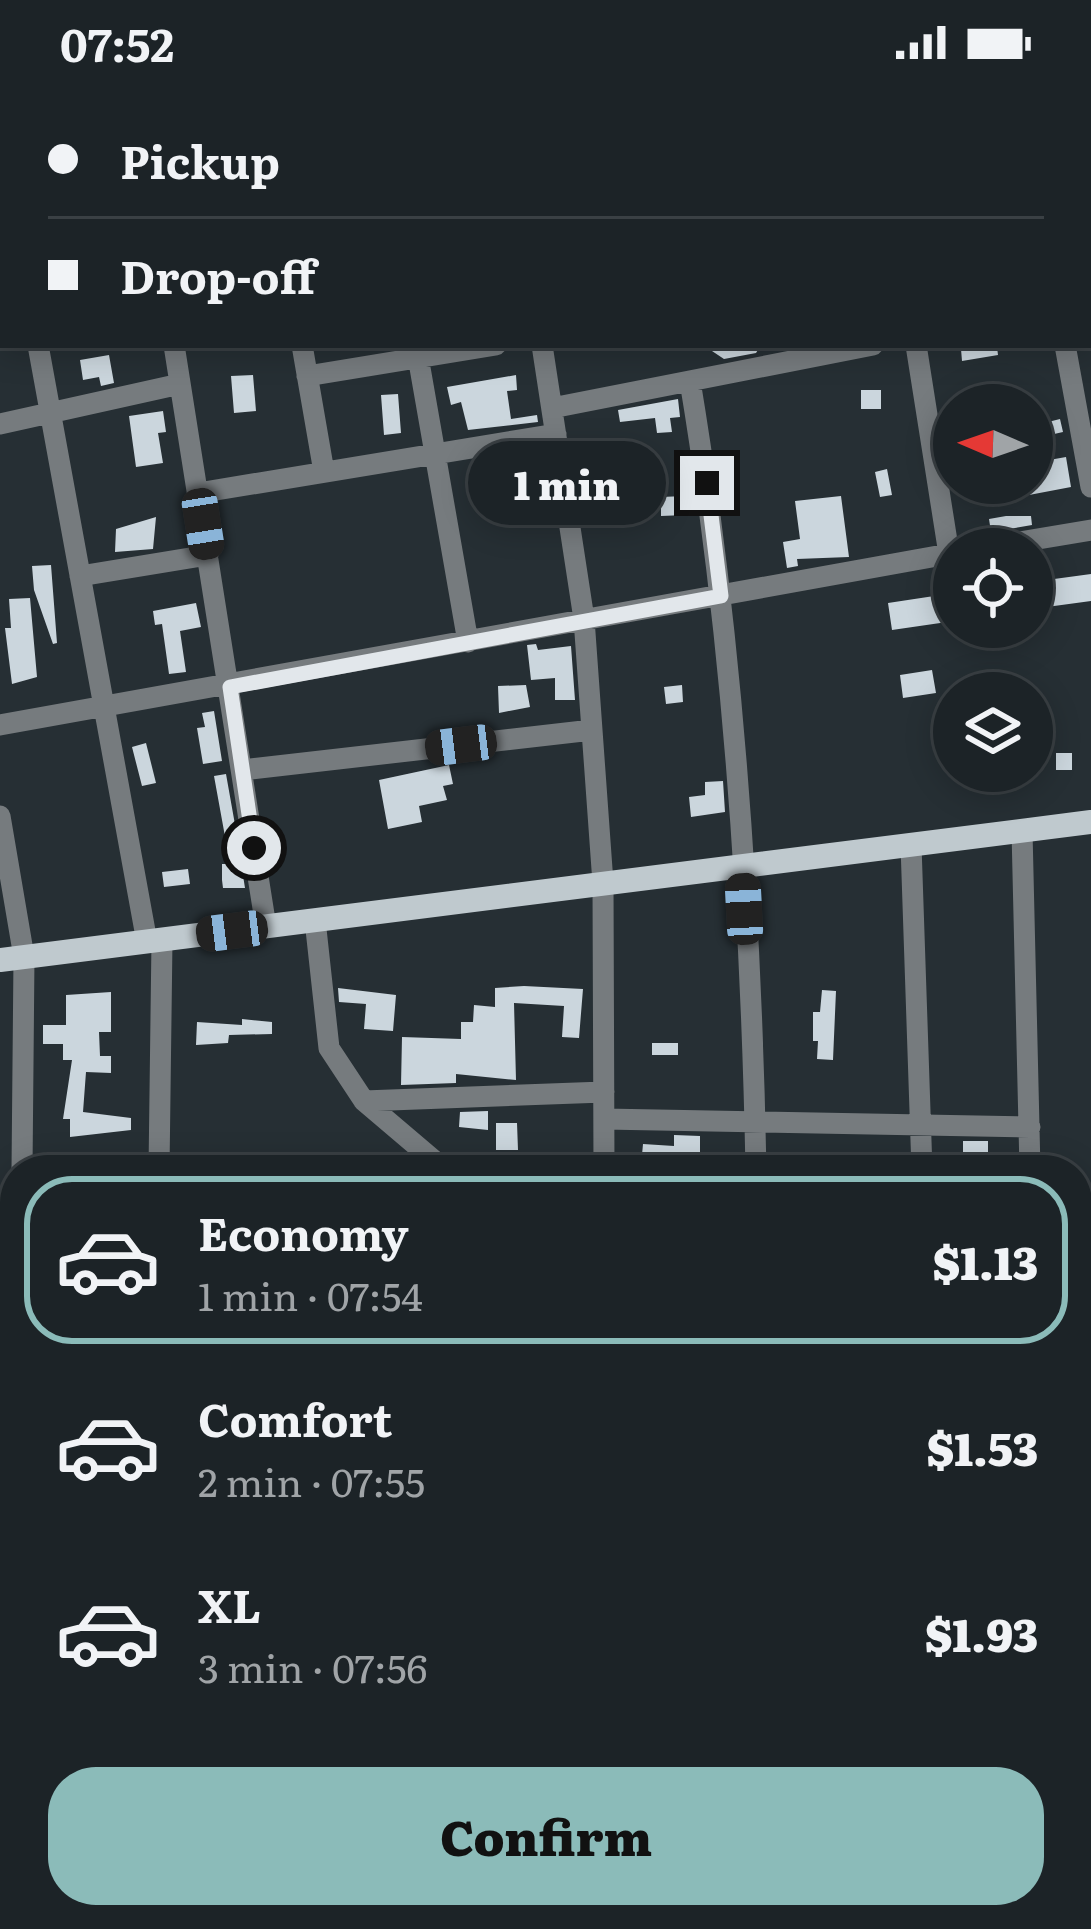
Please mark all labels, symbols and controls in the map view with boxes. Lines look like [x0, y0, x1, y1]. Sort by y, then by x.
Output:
text: 07:52 [60, 9, 174, 76]
text: Pickup [120, 126, 280, 193]
text: Drop-off [120, 241, 316, 308]
north arrow [933, 384, 1053, 504]
map controls [933, 384, 1053, 792]
callout: 1 min [467, 441, 665, 525]
text: 1 min [514, 454, 620, 512]
route end [680, 456, 734, 510]
car [180, 486, 226, 562]
button: locate [933, 528, 1053, 648]
button: layers [933, 672, 1053, 792]
car [423, 723, 499, 767]
route start [227, 821, 281, 875]
car [724, 872, 764, 946]
car [194, 909, 270, 953]
text: Economy [198, 1198, 409, 1265]
icon: car [54, 1206, 162, 1314]
text: $1.13 [932, 1227, 1038, 1294]
text: 1 min · 07:54 [198, 1265, 423, 1323]
text: Comfort [198, 1384, 392, 1451]
icon: car [54, 1392, 162, 1500]
text: $1.53 [927, 1413, 1038, 1480]
text: 2 min · 07:55 [198, 1451, 425, 1509]
text: XL [198, 1570, 261, 1637]
icon: car [54, 1578, 162, 1686]
text: $1.93 [925, 1599, 1038, 1666]
text: 3 min · 07:56 [198, 1637, 427, 1695]
button: Confirm [48, 1767, 1044, 1905]

